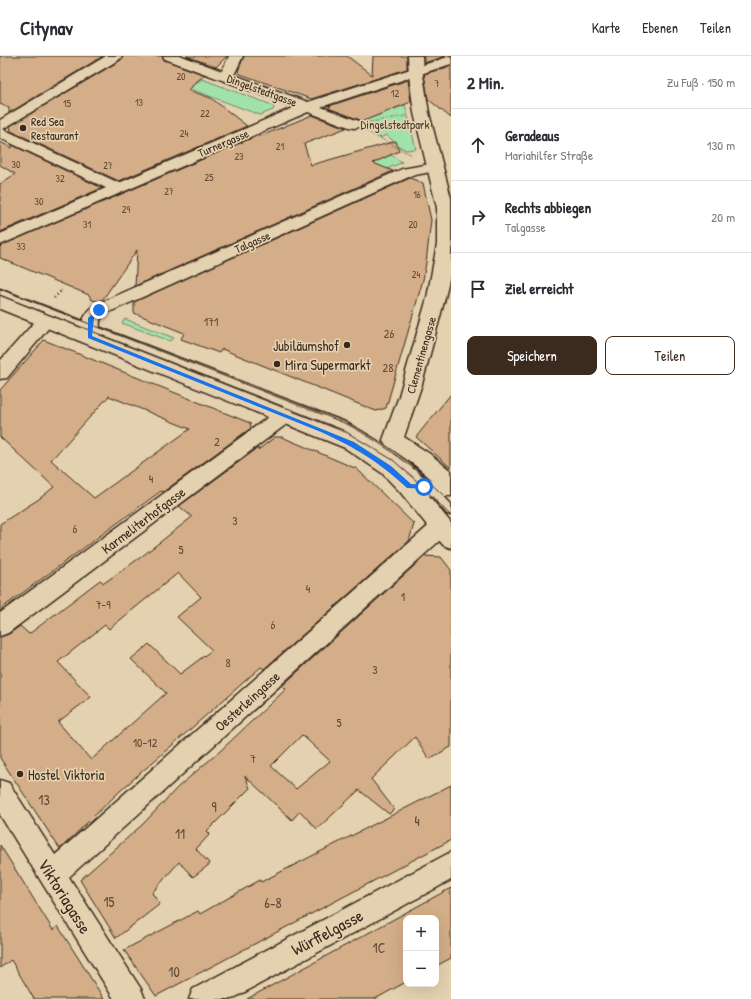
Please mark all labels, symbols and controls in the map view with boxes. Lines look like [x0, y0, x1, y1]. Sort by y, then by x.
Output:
text: Citynav [20, 15, 73, 41]
text: Karte [592, 18, 620, 37]
text: Ebenen [642, 18, 678, 37]
text: Teilen [700, 18, 731, 37]
street label: Dingelstedtgasse [225, 69, 300, 111]
house number: 20 [176, 70, 186, 83]
text: 2 Min. [467, 71, 504, 94]
text: Zu Fuß · 150 m [667, 73, 735, 91]
house number: 7 [435, 77, 440, 90]
house number: 12 [391, 87, 399, 100]
house number: 13 [135, 96, 144, 109]
house number: 15 [63, 97, 72, 110]
house number: 22 [200, 107, 210, 120]
place label: Red Sea Restaurant [31, 113, 79, 144]
park label: Dingelstedtpark [361, 116, 429, 133]
marker: Red Sea Restaurant [18, 123, 28, 133]
street label: Turnergasse [195, 125, 251, 161]
text: Geradeaus [505, 125, 559, 146]
house number: 24 [180, 127, 188, 140]
icon: ahead [467, 134, 489, 156]
text: 130 m [707, 136, 735, 154]
house number: 21 [276, 140, 285, 153]
text: Mariahilfer Straße [505, 146, 593, 164]
house number: 23 [234, 150, 244, 163]
house number: 30 [12, 158, 21, 171]
house number: 27 [103, 159, 113, 172]
house number: 25 [205, 171, 214, 184]
house number: 32 [55, 172, 65, 185]
house number: 27 [164, 185, 174, 198]
house number: 16 [413, 188, 421, 201]
house number: 30 [35, 195, 44, 208]
text: Rechts abbiegen [505, 197, 591, 218]
house number: 29 [122, 203, 131, 216]
icon: right [467, 206, 489, 228]
text: 20 m [711, 208, 735, 226]
house number: 31 [83, 218, 91, 231]
house number: 20 [408, 218, 418, 231]
text: Talgasse [505, 218, 546, 236]
street label: Talgasse [231, 227, 273, 257]
house number: 33 [17, 240, 26, 253]
house number: 24 [412, 268, 420, 281]
icon: arrive [467, 278, 489, 300]
text: Ziel erreicht [505, 278, 574, 299]
route end [90, 301, 108, 319]
house number: 171 [204, 313, 218, 330]
street label: Clementinengasse [402, 314, 440, 396]
house number: 26 [384, 325, 394, 342]
place label: Jubiläumshof [273, 336, 339, 355]
button: Speichern [467, 336, 597, 375]
button: Teilen [605, 336, 735, 375]
marker: Jubiläumshof [342, 340, 352, 350]
place label: Mira Supermarkt [285, 355, 371, 375]
marker: Mira Supermarkt [272, 359, 282, 369]
house number: 28 [383, 359, 393, 376]
house number: 2 [214, 433, 220, 450]
house number: 4 [149, 470, 154, 487]
route start [415, 478, 433, 496]
street label: Karmeliterhofgasse [97, 482, 190, 559]
house number: 3 [232, 512, 238, 529]
house number: 6 [73, 520, 78, 537]
house number: 5 [178, 541, 184, 558]
house number: 4 [306, 580, 311, 597]
house number: 1 [401, 588, 405, 605]
house number: 7-9 [95, 596, 111, 613]
house number: 6 [271, 616, 276, 633]
house number: 8 [225, 654, 231, 671]
house number: 3 [372, 661, 378, 678]
street label: Oesterleingasse [210, 666, 285, 736]
house number: 5 [336, 714, 342, 731]
house number: 10-12 [133, 734, 158, 751]
house number: 7 [250, 750, 256, 767]
place label: Hostel Viktoria [28, 765, 105, 784]
marker: Hostel Viktoria [15, 769, 25, 779]
house number: 13 [38, 790, 50, 809]
house number: 9 [211, 797, 217, 816]
house number: 4 [414, 811, 420, 830]
house number: 11 [175, 824, 185, 843]
street label: Viktoriagasse [33, 854, 97, 938]
house number: 15 [103, 892, 115, 911]
house number: 6-8 [264, 893, 282, 912]
street label: Würffelgasse [287, 903, 367, 960]
map controls [403, 915, 439, 987]
button: + [403, 915, 439, 951]
house number: 1C [373, 938, 386, 957]
button: − [403, 951, 439, 987]
house number: 10 [168, 962, 180, 981]

